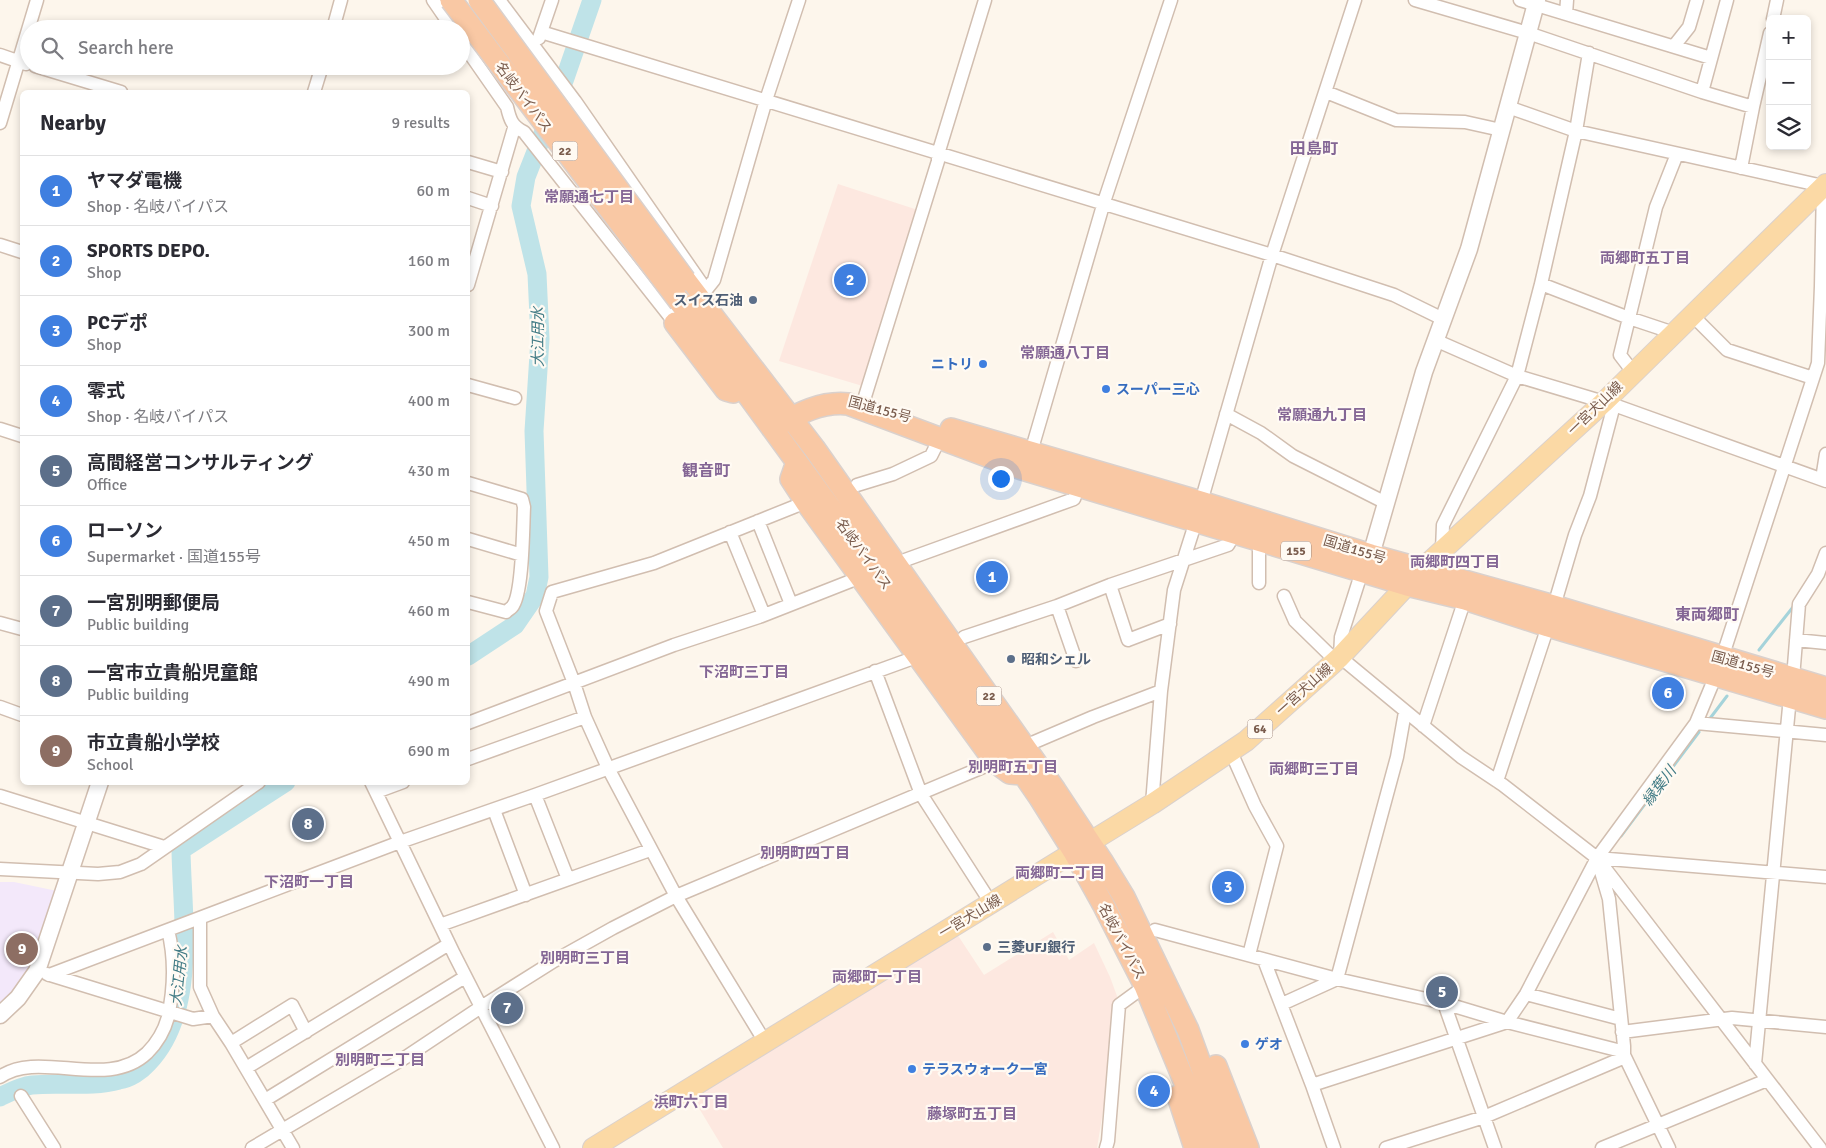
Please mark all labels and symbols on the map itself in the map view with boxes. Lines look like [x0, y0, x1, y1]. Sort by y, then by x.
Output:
street label: 名岐バイパス [492, 59, 556, 136]
district label: 田島町 [1290, 139, 1338, 159]
road number: 22 [552, 142, 578, 160]
district label: 常願通七丁目 [544, 188, 634, 206]
district label: 両郷町五丁目 [1600, 249, 1690, 267]
pin: 2 [834, 261, 866, 299]
place label: スイス石油 [673, 292, 743, 309]
marker: スイス石油 [747, 294, 759, 306]
water label: 大江用水 [529, 305, 547, 367]
district label: 常願通八丁目 [1020, 344, 1110, 362]
place label: ニトリ [931, 356, 973, 373]
marker: ニトリ [977, 358, 989, 370]
street label: 一宮犬山線 [1564, 378, 1626, 439]
place label: スーパー三心 [1116, 381, 1200, 398]
marker: スーパー三心 [1100, 383, 1112, 395]
street label: 国道155号 [846, 393, 913, 426]
district label: 常願通九丁目 [1277, 406, 1367, 424]
district label: 観音町 [682, 461, 730, 481]
your location [988, 466, 1014, 492]
street label: 名岐バイパス [832, 515, 895, 593]
street label: 国道155号 [1321, 532, 1388, 567]
road number: 155 [1281, 542, 1311, 560]
district label: 両郷町四丁目 [1410, 553, 1500, 571]
pin: 1 [976, 558, 1008, 596]
district label: 東両郷町 [1675, 605, 1739, 625]
street label: 国道155号 [1709, 647, 1776, 682]
place label: 昭和シェル [1021, 651, 1091, 668]
marker: 昭和シェル [1005, 653, 1017, 665]
street label: 一宮犬山線 [1273, 660, 1336, 719]
district label: 下沼町三丁目 [699, 663, 789, 681]
pin: 6 [1652, 674, 1684, 712]
road number: 22 [976, 686, 1002, 706]
road number: 64 [1248, 720, 1272, 739]
district label: 別明町五丁目 [968, 758, 1058, 776]
district label: 両郷町三丁目 [1269, 760, 1359, 778]
water label: 縁葉川 [1638, 761, 1681, 809]
pin: 8 [292, 805, 324, 843]
district label: 別明町四丁目 [760, 844, 850, 862]
district label: 両郷町二丁目 [1015, 864, 1105, 882]
pin: 3 [1212, 868, 1244, 906]
district label: 下沼町一丁目 [264, 873, 354, 891]
street label: 一宮犬山線 [936, 891, 1005, 942]
street label: 名岐バイパス [1094, 900, 1149, 982]
pin: 9 [6, 930, 38, 968]
place label: 三菱UFJ銀行 [997, 939, 1075, 956]
marker: 三菱UFJ銀行 [981, 941, 993, 953]
water label: 大江用水 [167, 943, 191, 1007]
district label: 別明町三丁目 [540, 949, 630, 967]
district label: 両郷町一丁目 [832, 968, 922, 986]
pin: 5 [1426, 973, 1458, 1011]
pin: 7 [491, 989, 523, 1027]
place label: ゲオ [1255, 1036, 1283, 1053]
marker: ゲオ [1239, 1038, 1251, 1050]
district label: 別明町二丁目 [335, 1051, 425, 1069]
place label: テラスウォーク一宮 [922, 1061, 1048, 1078]
marker: テラスウォーク一宮 [906, 1063, 918, 1075]
pin: 4 [1138, 1072, 1170, 1110]
district label: 浜町六丁目 [653, 1093, 729, 1111]
district label: 藤塚町五丁目 [927, 1105, 1017, 1123]

